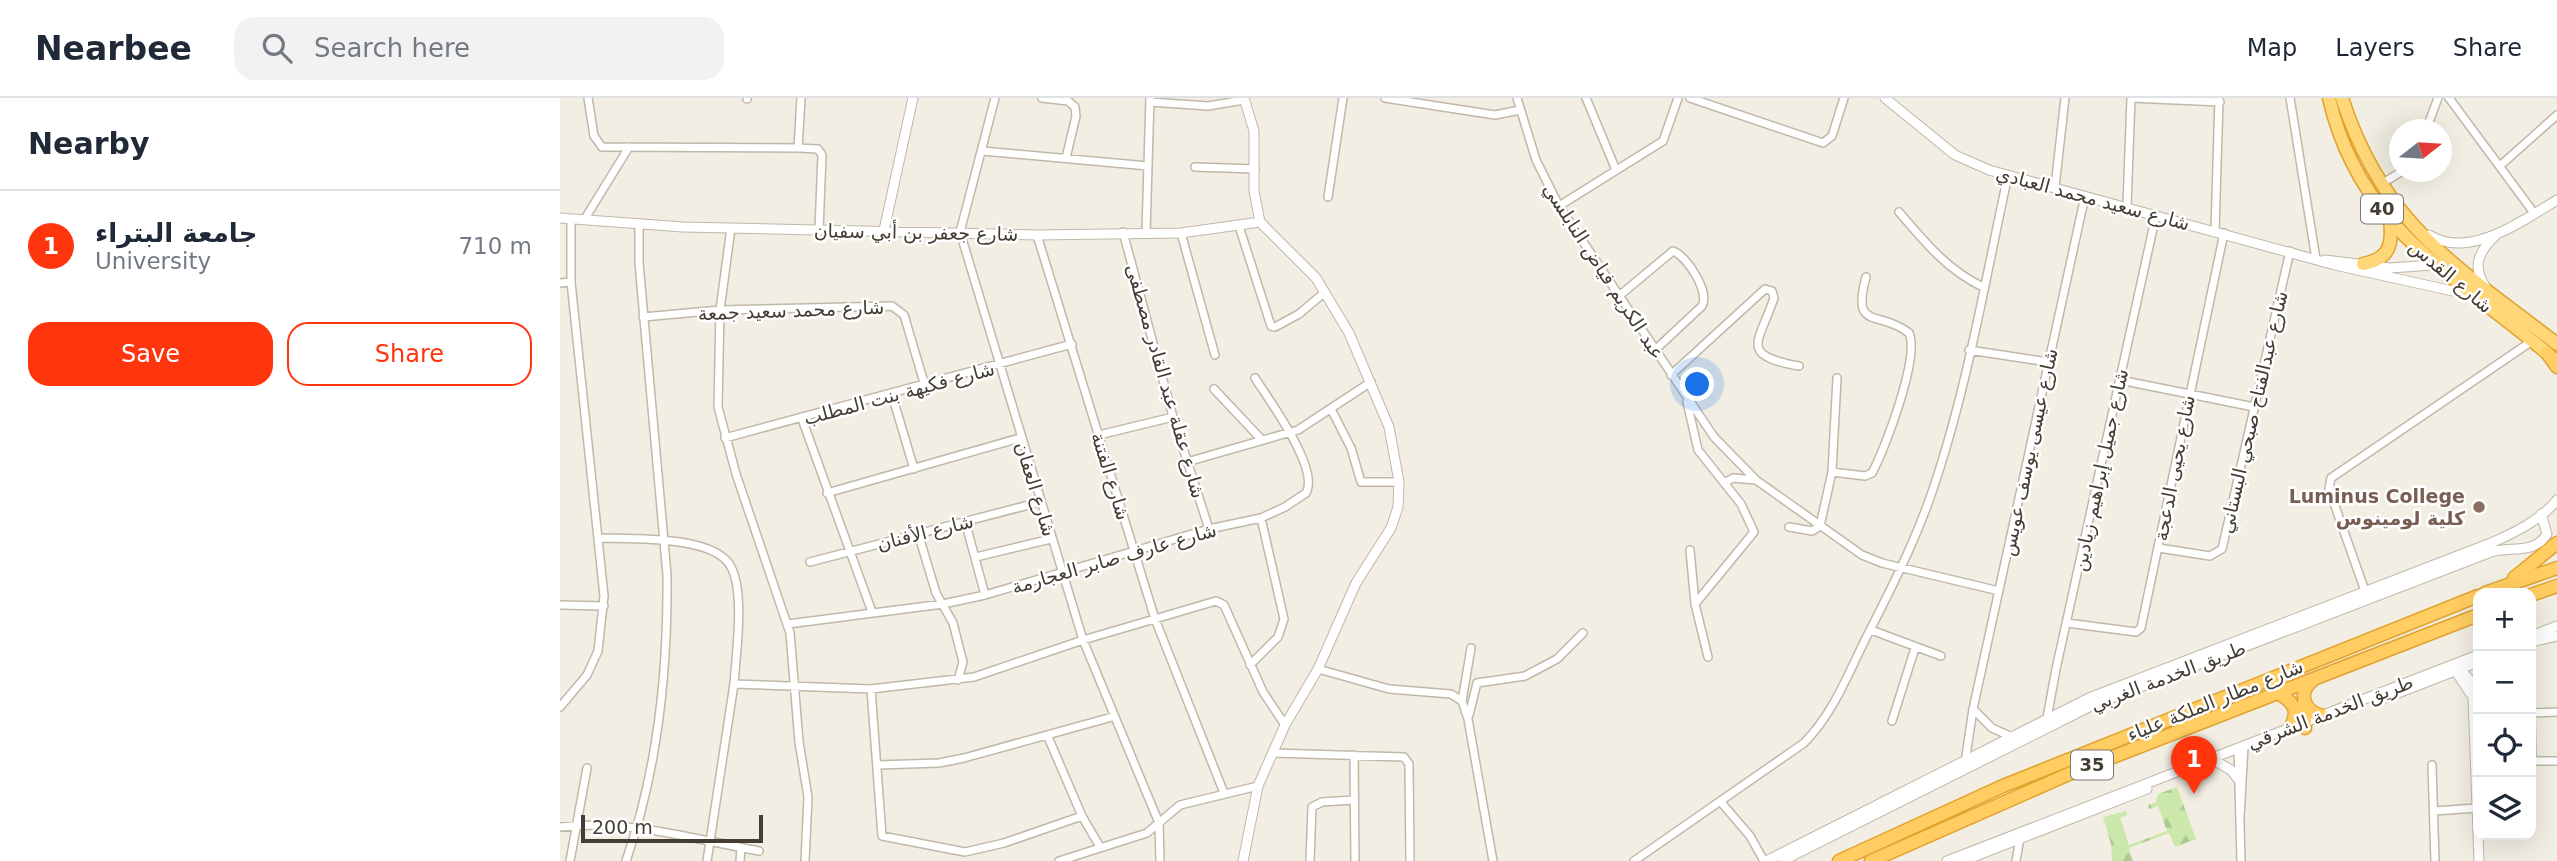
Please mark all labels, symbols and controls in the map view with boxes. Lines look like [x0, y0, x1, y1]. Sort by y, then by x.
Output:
search box [234, 17, 724, 80]
text: Nearbee [35, 29, 192, 68]
icon: search [258, 29, 296, 67]
text: Search here [314, 33, 470, 63]
text: Map [2247, 34, 2297, 62]
text: Layers [2335, 34, 2415, 62]
text: Share [2453, 34, 2522, 62]
north arrow [2389, 119, 2452, 182]
text: Nearby [28, 126, 150, 161]
street label: شارع سعيد محمد العبادي [1993, 162, 2192, 235]
street label: عبد الكريم فياض النابلسي [1538, 179, 1669, 364]
road number: 40 [2361, 194, 2403, 224]
text: جامعة البتراء [95, 218, 257, 248]
street label: شارع جعفر بن أبي سفيان [814, 218, 1018, 246]
text: 1 [43, 233, 59, 259]
text: 710 m [458, 233, 532, 259]
street label: شارع القدس [2404, 235, 2497, 318]
text: University [95, 248, 211, 274]
street label: شارع عقلة عبد القادر مصطفى [1121, 261, 1210, 501]
street label: شارع عبدالفتاح صبحي البستاني [2214, 289, 2293, 536]
street label: شارع محمد سعيد جمعة [697, 296, 885, 325]
button: Save [28, 322, 273, 386]
button: Share [287, 322, 532, 386]
street label: شارع عيسى يوسف عويس [1996, 346, 2063, 558]
street label: شارع فكيهة بنت المطلب [801, 357, 997, 430]
your location [1680, 367, 1714, 401]
street label: شارع جميل إبراهيم زيادين [2068, 367, 2134, 574]
street label: شارع يحيى الدعجة [2149, 393, 2200, 543]
street label: شارع الفتنة [1086, 429, 1135, 523]
street label: شارع العفان [1010, 439, 1061, 539]
place label: Luminus College كلية لومينوس [2289, 485, 2466, 530]
marker: Luminus College كلية لومينوس [2471, 499, 2487, 515]
street label: شارع الأفنان [874, 509, 976, 556]
street label: شارع عارف صابر العجارمة [1009, 518, 1219, 599]
map controls [2473, 588, 2536, 840]
button: + [2473, 588, 2536, 651]
street label: طريق الخدمة الغربي [2087, 636, 2249, 717]
button: − [2473, 651, 2536, 714]
street label: شارع مطار الملكة علياء [2124, 655, 2307, 746]
street label: طريق الخدمة الشرقي [2244, 670, 2416, 755]
button: locate [2473, 714, 2536, 777]
pin: 1 [2171, 736, 2217, 794]
road number: 35 [2071, 750, 2113, 780]
button: layers [2473, 777, 2536, 840]
scale bar [581, 812, 763, 844]
text: 200 m [592, 816, 653, 838]

